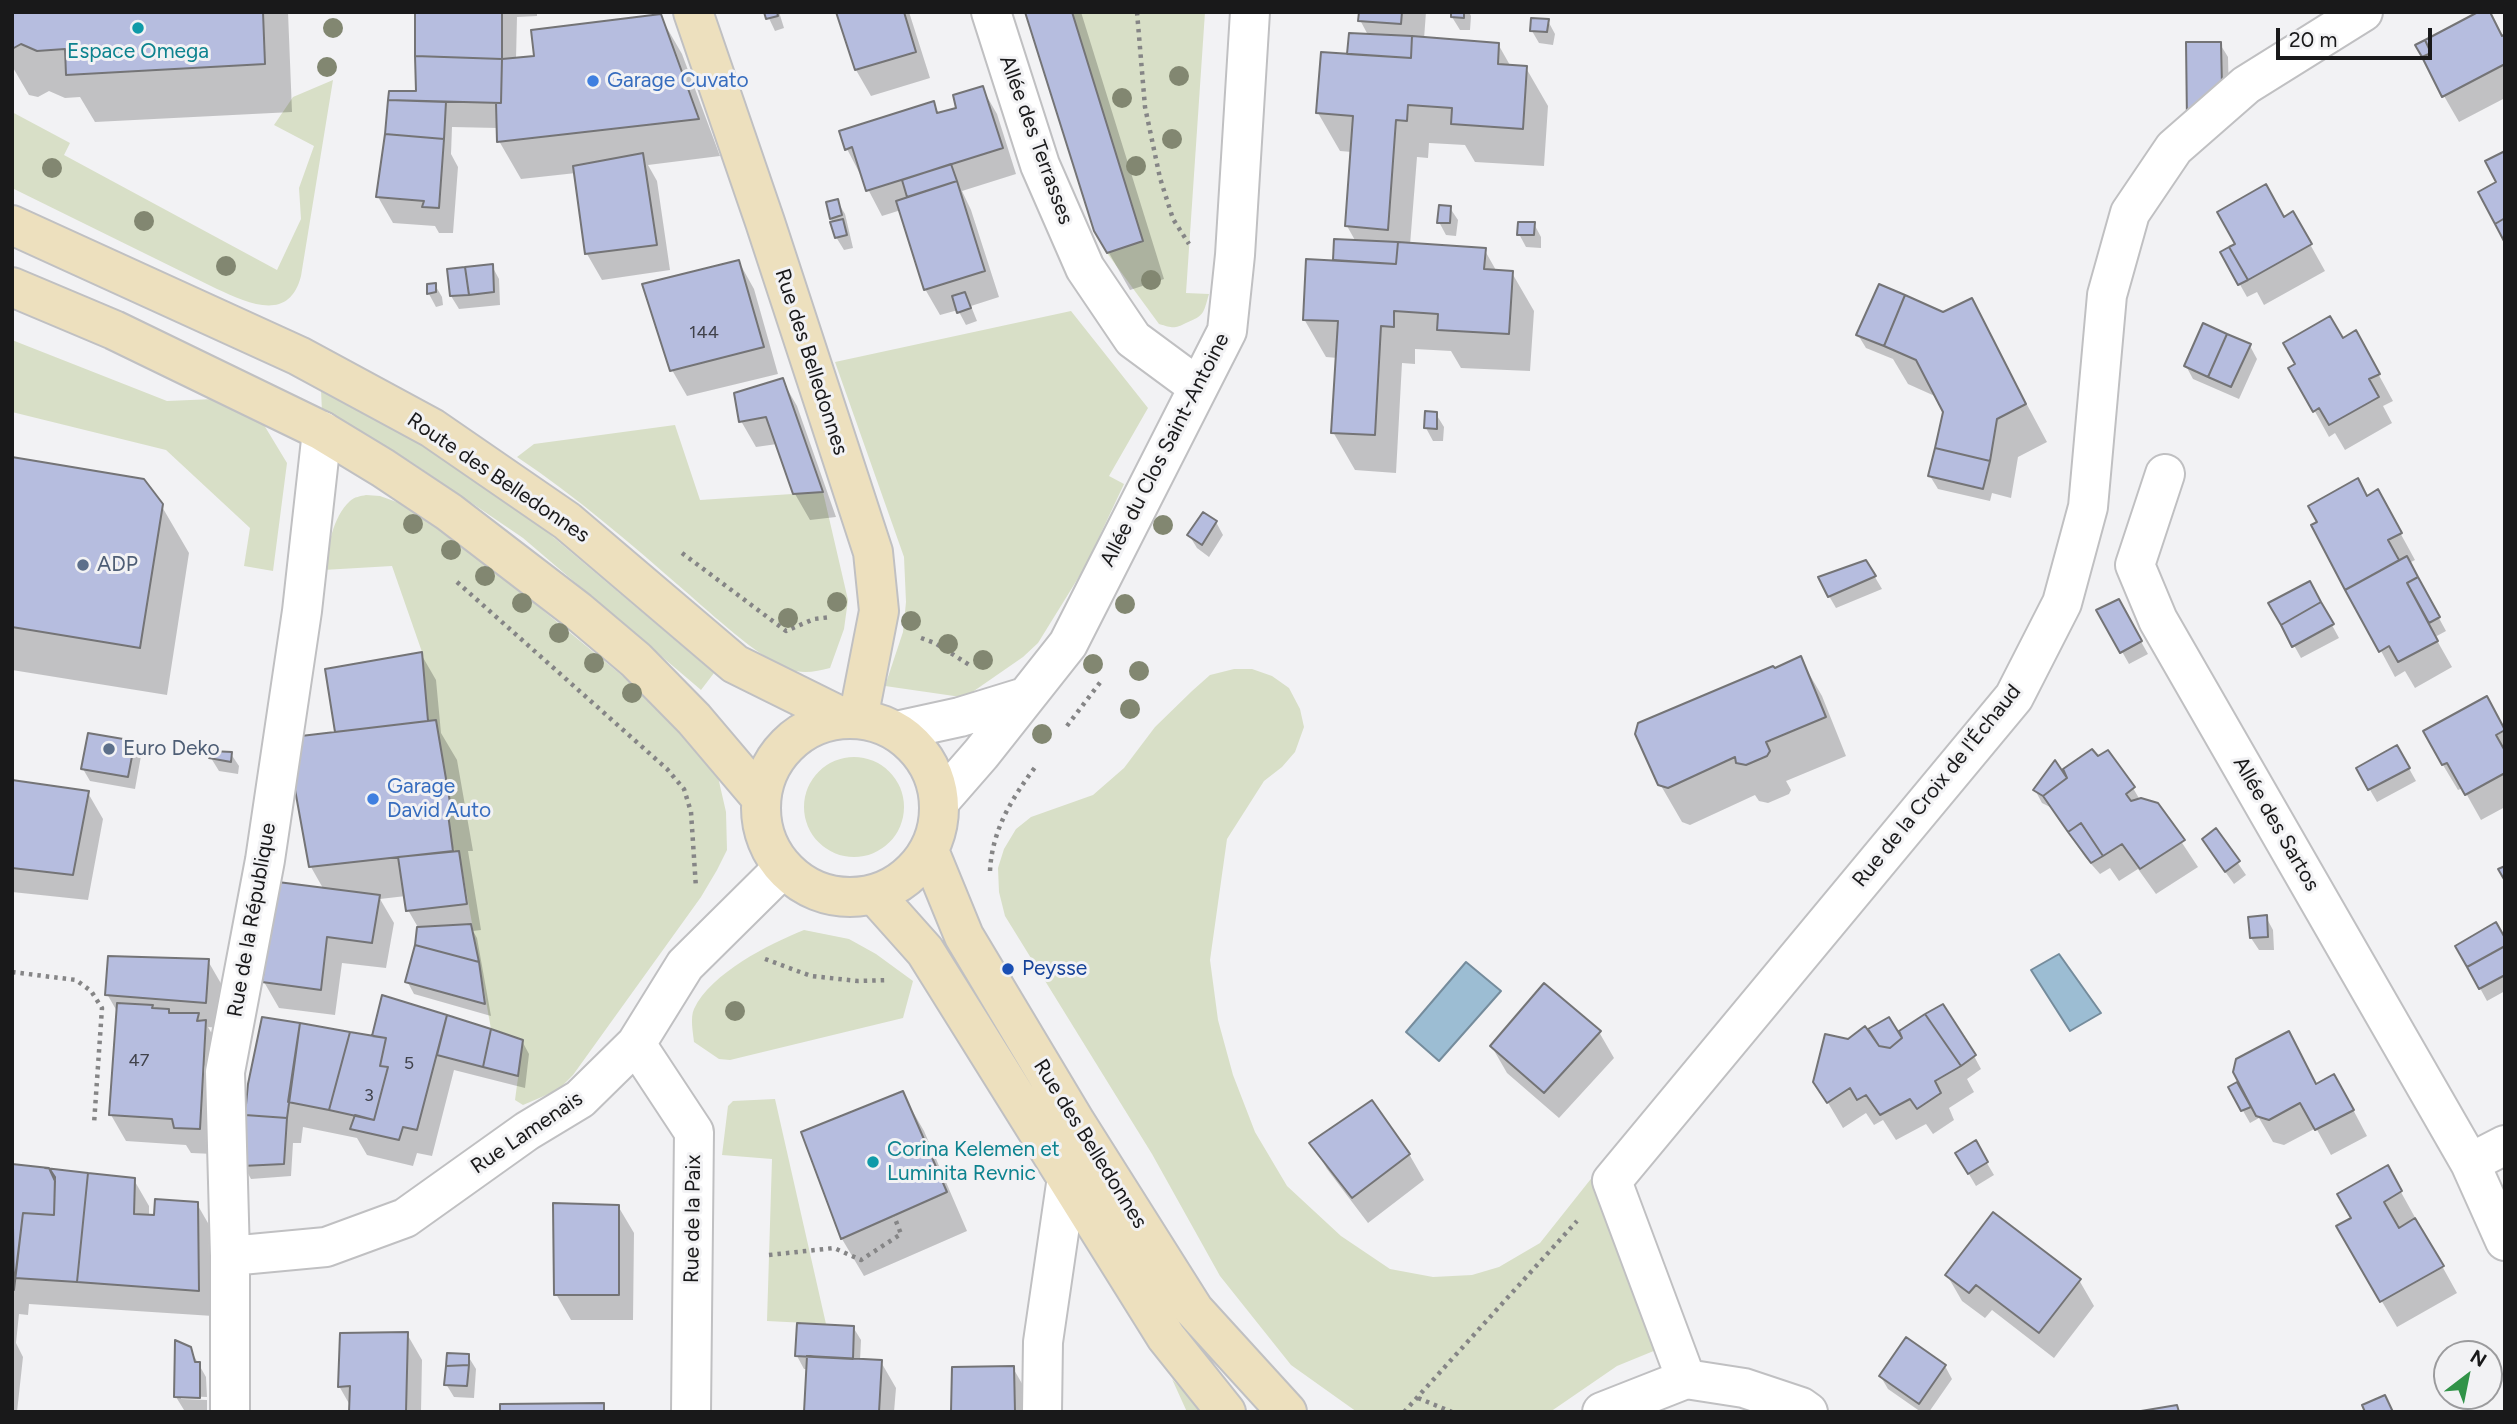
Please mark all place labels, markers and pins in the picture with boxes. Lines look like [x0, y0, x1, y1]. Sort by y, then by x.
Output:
marker: Espace Omega [130, 20, 146, 36]
place label: Espace Omega [67, 39, 209, 65]
place label: Garage Cuvato [607, 68, 749, 94]
marker: Garage Cuvato [585, 73, 601, 89]
place label: ADP [97, 552, 138, 578]
marker: ADP [75, 557, 91, 573]
place label: Euro Deko [123, 736, 220, 762]
marker: Euro Deko [101, 741, 117, 757]
place label: Garage David Auto [387, 774, 491, 824]
marker: Garage David Auto [365, 791, 381, 807]
place label: Peysse [1022, 956, 1087, 982]
marker: Peysse [1000, 961, 1016, 977]
place label: Corina Kelemen et Luminita Revnic [887, 1137, 1060, 1187]
marker: Corina Kelemen et Luminita Revnic [865, 1154, 881, 1170]

